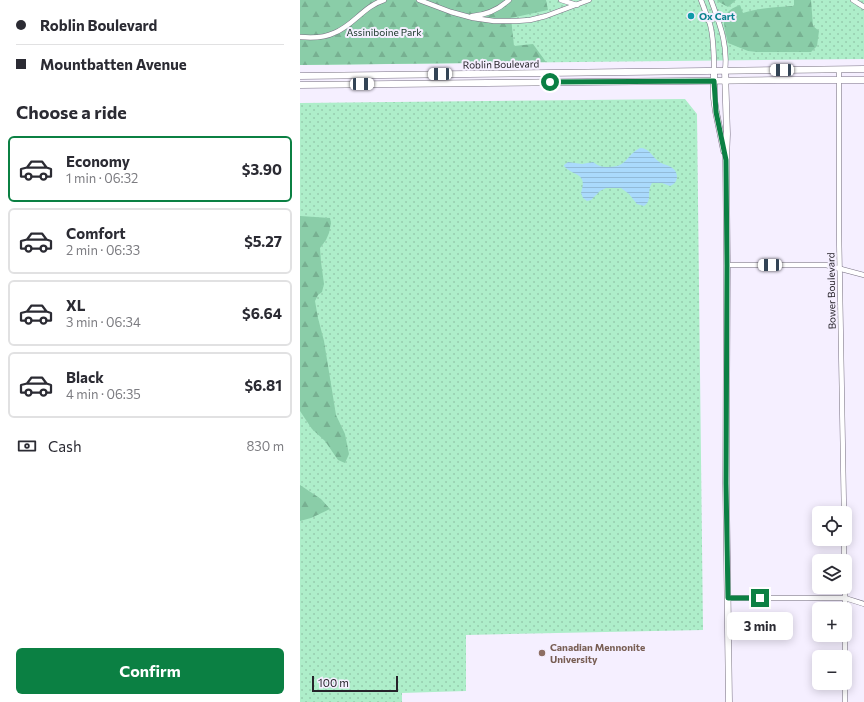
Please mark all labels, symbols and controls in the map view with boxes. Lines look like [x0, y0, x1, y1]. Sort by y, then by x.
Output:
place label: Ox Cart [699, 10, 735, 22]
marker: Ox Cart [686, 11, 696, 21]
text: Roblin Boulevard [40, 16, 157, 34]
park label: Assiniboine Park [346, 26, 422, 38]
text: Mountbatten Avenue [40, 55, 187, 73]
street label: Roblin Boulevard [463, 57, 540, 71]
car [770, 64, 794, 76]
car [428, 68, 452, 80]
route start [541, 73, 559, 91]
car [350, 78, 374, 90]
text: Choose a ride [16, 101, 127, 123]
icon: car [18, 151, 54, 187]
text: Economy [66, 152, 130, 170]
text: $3.90 [242, 160, 282, 178]
text: 1 min · 06:32 [66, 170, 138, 186]
icon: car [18, 223, 54, 259]
text: Comfort [66, 224, 126, 242]
text: $5.27 [244, 232, 282, 250]
text: 2 min · 06:33 [66, 242, 140, 258]
street label: Bower Boulevard [824, 252, 838, 330]
car [758, 259, 782, 271]
icon: car [18, 295, 54, 331]
text: XL [66, 296, 85, 314]
text: $6.64 [242, 304, 282, 322]
text: 3 min · 06:34 [66, 314, 141, 330]
icon: car [18, 367, 54, 403]
text: Black [66, 368, 104, 386]
text: $6.81 [245, 376, 282, 394]
text: 4 min · 06:35 [66, 386, 141, 402]
icon: cash [16, 435, 38, 457]
text: Cash [48, 437, 82, 455]
text: 830 m [246, 438, 284, 454]
map controls [812, 506, 852, 690]
button: locate [812, 506, 852, 546]
button: layers [812, 554, 852, 594]
route end [751, 589, 769, 607]
button: + [812, 602, 852, 642]
callout: 3 min [727, 612, 793, 640]
text: 3 min [744, 618, 776, 634]
place label: Canadian Mennonite University [550, 641, 645, 665]
button: Confirm [16, 648, 284, 694]
marker: Canadian Mennonite University [537, 648, 547, 658]
button: − [812, 650, 852, 690]
scale bar [312, 674, 398, 693]
text: 100 m [318, 676, 349, 689]

